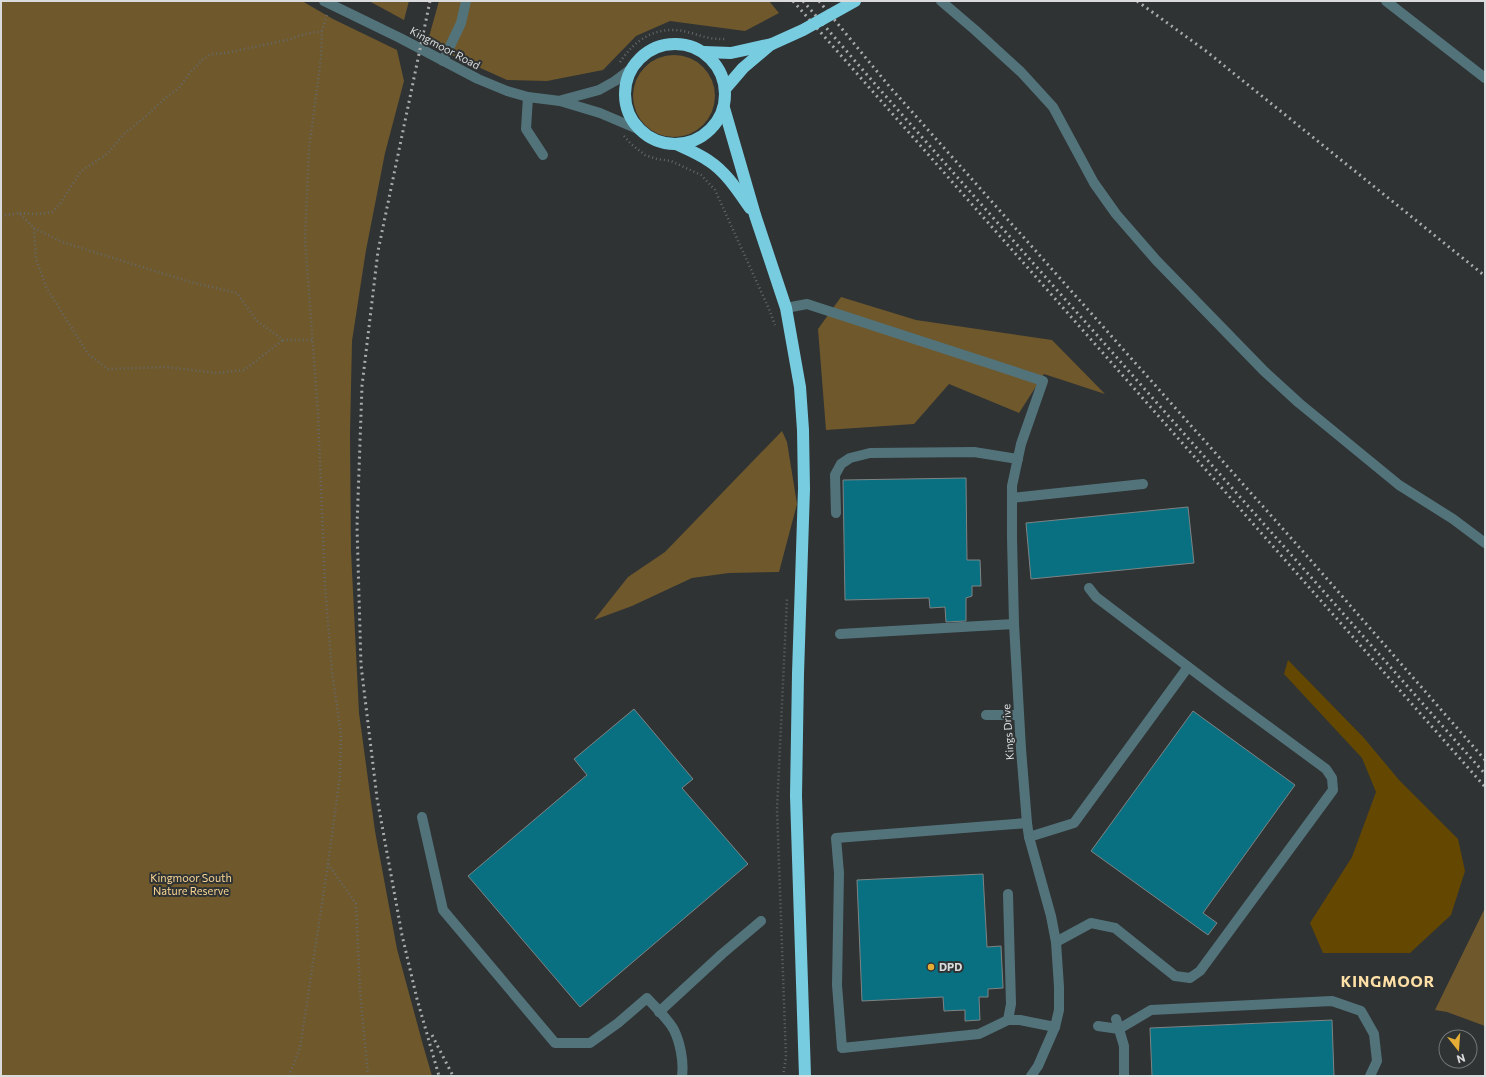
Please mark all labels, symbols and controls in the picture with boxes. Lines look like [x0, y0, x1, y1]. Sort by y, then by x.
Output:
street label: Kingmoor Road [408, 24, 482, 71]
street label: Kings Drive [999, 703, 1016, 761]
park label: Kingmoor South Nature Reserve [150, 871, 232, 897]
place label: DPD [939, 960, 962, 973]
marker: DPD [926, 962, 936, 972]
district label: KINGMOOR [1341, 972, 1435, 990]
north arrow [1438, 1029, 1478, 1069]
text: N [1455, 1052, 1467, 1066]

